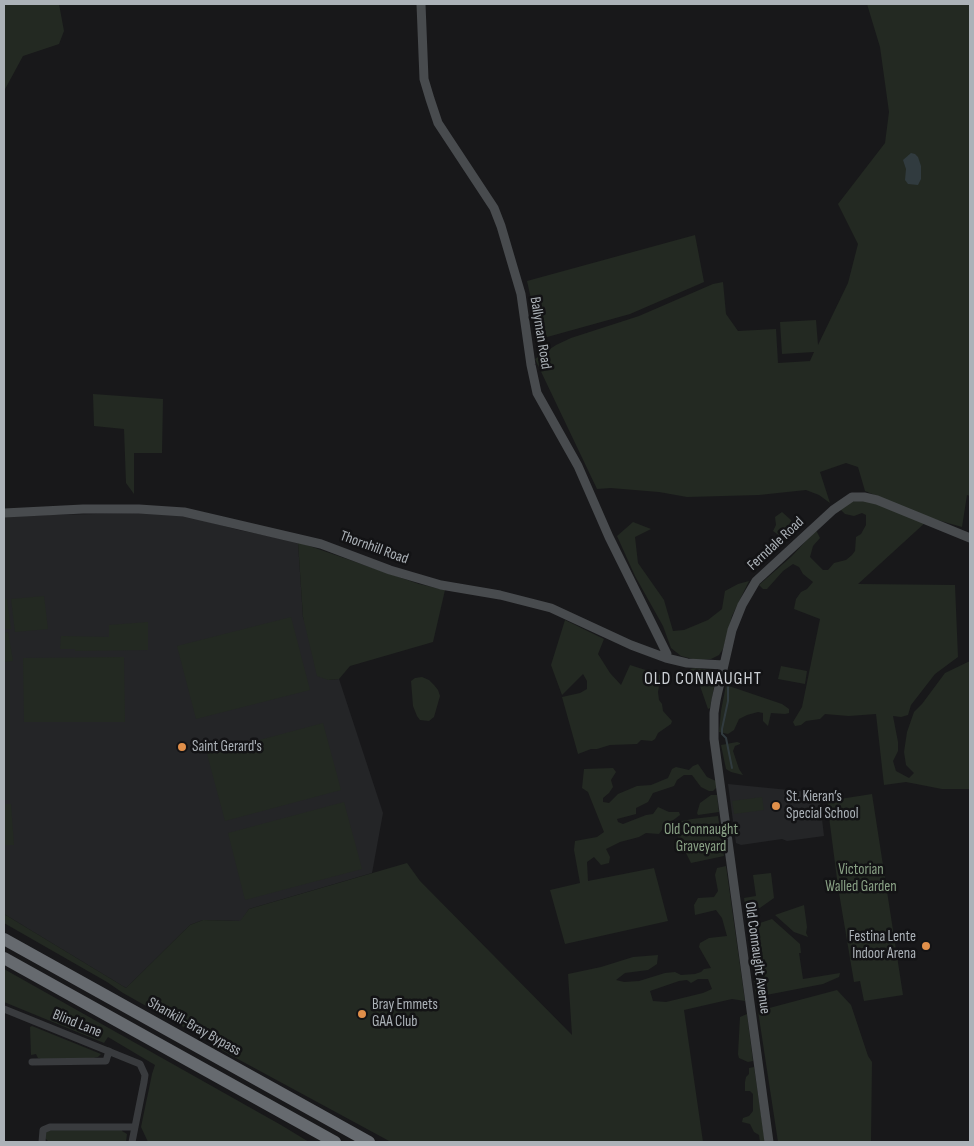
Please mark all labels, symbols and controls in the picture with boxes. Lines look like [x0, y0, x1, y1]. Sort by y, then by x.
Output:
street label: Ballyman Road [525, 296, 555, 370]
street label: Ferndale Road [744, 513, 808, 575]
street label: Thornhill Road [337, 527, 411, 569]
district label: OLD CONNAUGHT [642, 668, 764, 690]
place label: Saint Gerard's [192, 738, 262, 756]
marker: Saint Gerard's [176, 741, 188, 753]
place label: St. Kieran’s Special School [786, 788, 858, 823]
marker: St. Kieran’s Special School [770, 800, 782, 812]
park label: Old Connaught Graveyard [664, 821, 738, 856]
park label: Victorian Walled Garden [825, 861, 897, 896]
street label: Old Connaught Avenue [740, 901, 774, 1015]
place label: Festina Lente Indoor Arena [849, 928, 916, 963]
marker: Festina Lente Indoor Arena [920, 940, 932, 952]
street label: Shankill-Bray Bypass [144, 994, 244, 1060]
place label: Bray Emmets GAA Club [372, 996, 438, 1031]
street label: Blind Lane [50, 1006, 104, 1042]
marker: Bray Emmets GAA Club [356, 1008, 368, 1020]

